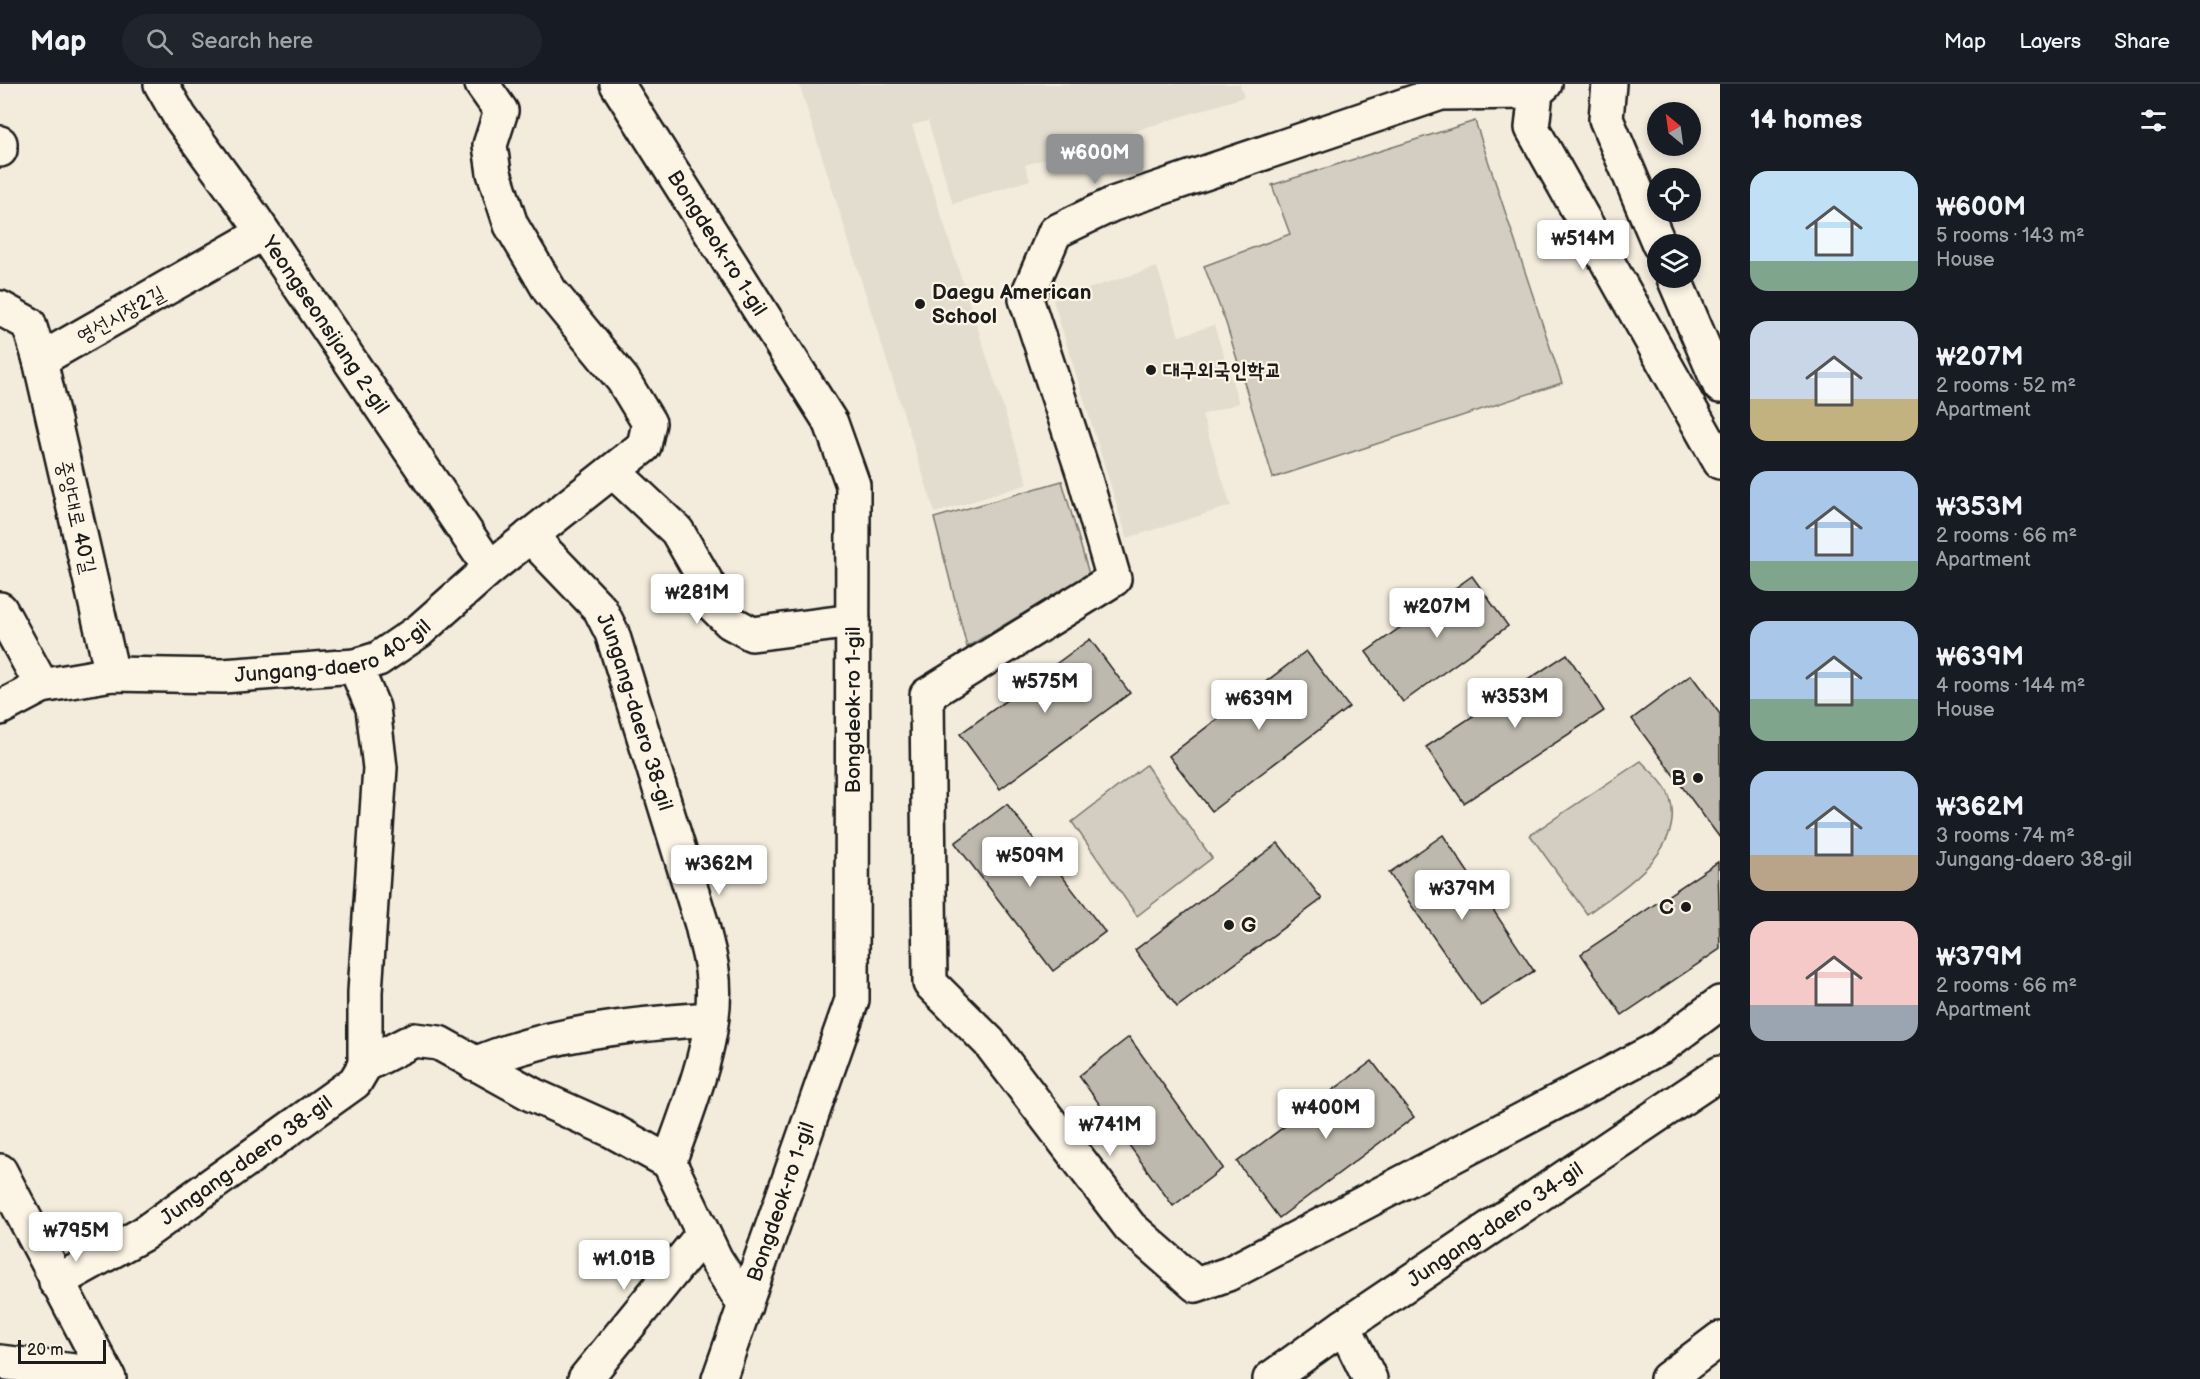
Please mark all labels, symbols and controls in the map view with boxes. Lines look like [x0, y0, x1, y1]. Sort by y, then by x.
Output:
search box [122, 14, 542, 68]
text: Map [30, 25, 86, 58]
icon: search [143, 25, 176, 58]
text: Search here [191, 28, 313, 55]
text: Map [1944, 29, 1986, 54]
text: Layers [2019, 29, 2081, 54]
text: Share [2114, 29, 2170, 54]
north arrow [1647, 102, 1701, 156]
map controls [1647, 102, 1701, 288]
icon: filters [2137, 104, 2170, 137]
text: 14 homes [1750, 105, 1862, 136]
pin: ₩600M [1053, 134, 1137, 185]
text: ₩600M [1060, 141, 1130, 165]
street label: Bongdeok-ro 1-gil [662, 166, 773, 320]
button: locate [1647, 168, 1701, 222]
text: ₩600M [1936, 192, 2026, 223]
icon: home [1798, 195, 1870, 267]
pin: ₩514M [1541, 220, 1625, 271]
text: 5 rooms · 143 m² [1936, 224, 2085, 248]
text: ₩514M [1551, 227, 1615, 251]
street label: Yeongseonsijang 2-gil [256, 230, 395, 419]
button: layers [1647, 234, 1701, 288]
text: House [1936, 248, 1995, 272]
place label: Daegu American School [932, 280, 1091, 329]
street label: 영선시장2길 [73, 281, 170, 349]
marker: Daegu American School [913, 297, 927, 311]
text: ₩207M [1936, 342, 2023, 373]
icon: home [1798, 345, 1870, 417]
place label: 대구외국인학교 [1163, 358, 1281, 383]
marker: 대구외국인학교 [1144, 363, 1158, 377]
text: 2 rooms · 52 m² [1936, 374, 2076, 398]
text: Apartment [1936, 398, 2031, 422]
street label: 중앙대로 40길 [51, 458, 101, 576]
text: ₩353M [1936, 492, 2023, 523]
icon: home [1798, 495, 1870, 567]
text: 2 rooms · 66 m² [1936, 524, 2077, 548]
text: Apartment [1936, 548, 2031, 572]
pin: ₩281M [655, 574, 739, 625]
text: ₩281M [665, 581, 729, 605]
pin: ₩207M [1395, 588, 1479, 639]
text: ₩207M [1403, 595, 1471, 619]
street label: Jungang-daero 38-gil [591, 609, 678, 813]
street label: Jungang-daero 40-gil [234, 614, 436, 688]
street label: Bongdeok-ro 1-gil [841, 627, 866, 794]
text: ₩639M [1936, 642, 2024, 673]
icon: home [1798, 645, 1870, 717]
pin: ₩575M [1003, 663, 1087, 714]
text: ₩575M [1012, 670, 1078, 694]
text: 4 rooms · 144 m² [1936, 674, 2085, 698]
pin: ₩353M [1473, 678, 1557, 729]
pin: ₩639M [1217, 680, 1301, 731]
text: ₩353M [1481, 685, 1549, 709]
text: ₩639M [1225, 687, 1293, 711]
text: House [1936, 698, 1995, 722]
place label: B [1671, 766, 1686, 791]
marker: B [1691, 771, 1705, 785]
text: ₩362M [1936, 792, 2024, 823]
icon: home [1798, 795, 1870, 867]
text: 3 rooms · 74 m² [1936, 824, 2075, 848]
pin: ₩509M [988, 837, 1072, 888]
text: ₩509M [996, 844, 1064, 868]
pin: ₩362M [677, 845, 761, 896]
text: Jungang-daero 38-gil [1936, 848, 2132, 872]
text: ₩362M [685, 852, 753, 876]
pin: ₩379M [1420, 870, 1504, 921]
text: ₩379M [1429, 877, 1495, 901]
place label: C [1659, 895, 1674, 920]
marker: C [1679, 900, 1693, 914]
place label: G [1241, 913, 1256, 938]
marker: G [1222, 918, 1236, 932]
text: ₩379M [1936, 942, 2023, 973]
icon: home [1798, 945, 1870, 1017]
text: 2 rooms · 66 m² [1936, 974, 2077, 998]
text: Apartment [1936, 998, 2031, 1022]
pin: ₩400M [1284, 1089, 1368, 1140]
street label: Jungang-daero 38-gil [155, 1090, 337, 1230]
text: ₩400M [1292, 1096, 1360, 1120]
pin: ₩741M [1068, 1106, 1152, 1157]
text: ₩741M [1079, 1113, 1141, 1137]
street label: Bongdeok-ro 1-gil [742, 1119, 820, 1285]
street label: Jungang-daero 34-gil [1402, 1156, 1588, 1292]
pin: ₩795M [34, 1212, 118, 1263]
text: ₩795M [43, 1219, 109, 1243]
pin: ₩1.01B [575, 1240, 673, 1291]
text: ₩1.01B [593, 1247, 655, 1271]
scale bar [18, 1337, 106, 1364]
text: 20 m [27, 1341, 63, 1360]

